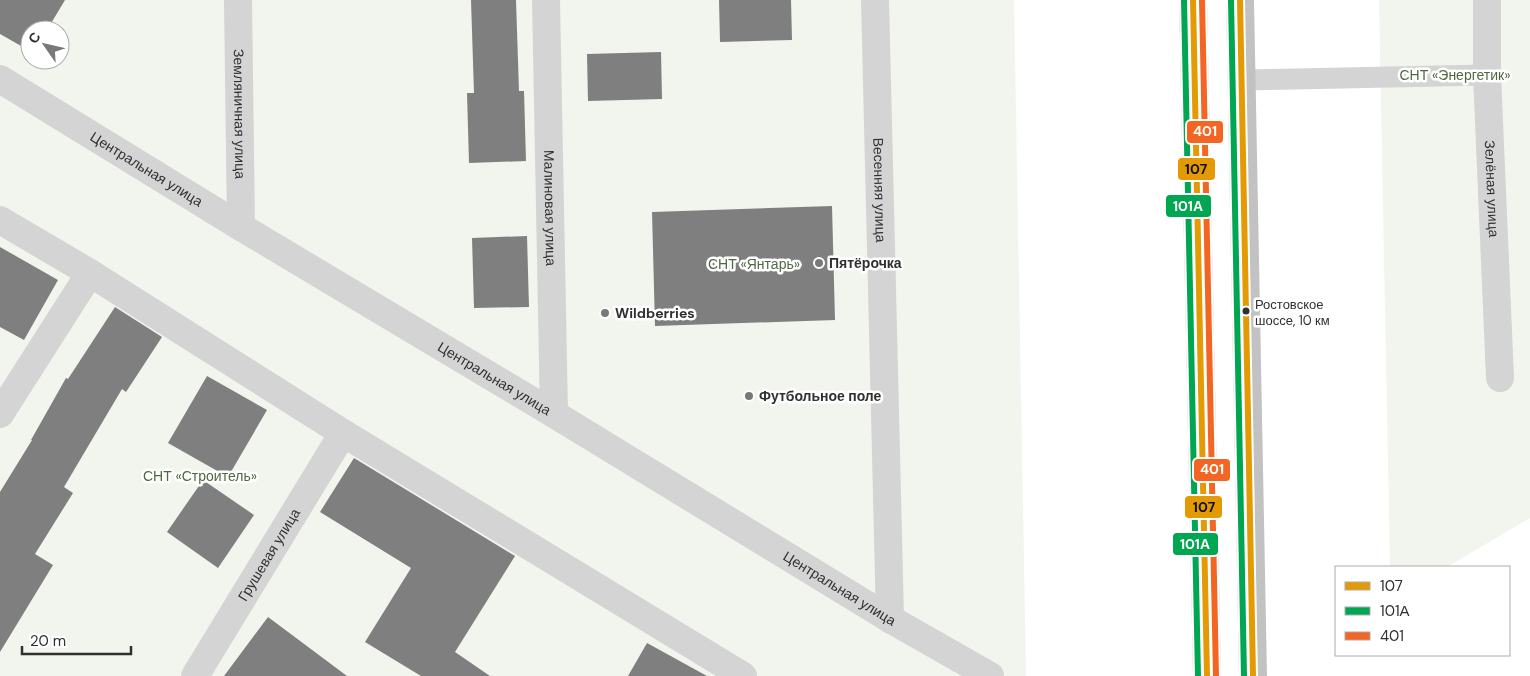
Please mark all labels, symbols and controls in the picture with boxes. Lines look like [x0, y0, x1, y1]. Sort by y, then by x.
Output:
north arrow [20, 20, 70, 70]
text: С [24, 29, 45, 47]
street label: Земляничная улица [230, 49, 249, 179]
park label: СНТ «Энергетик» [1400, 66, 1511, 84]
line badge: 401 [1186, 120, 1224, 144]
text: 401 [1193, 122, 1217, 140]
street label: Центральная улица [87, 128, 206, 210]
street label: Весенняя улица [869, 137, 890, 243]
street label: Зелёная улица [1481, 140, 1503, 238]
street label: Малиновая улица [540, 150, 560, 266]
line badge: 107 [1177, 157, 1216, 181]
text: 107 [1185, 160, 1208, 178]
line badge: 101А [1165, 194, 1212, 218]
text: 101А [1173, 197, 1203, 215]
place label: Пятёрочка [829, 254, 902, 272]
park label: СНТ «Янтарь» [708, 255, 800, 273]
marker: Пятёрочка [813, 257, 825, 269]
place label: Ростовское шоссе, 10 км [1255, 296, 1330, 329]
place label: Wildberries [615, 304, 695, 322]
marker: Ростовское шоссе, 10 км [1241, 306, 1251, 316]
marker: Wildberries [599, 307, 611, 319]
street label: Центральная улица [435, 338, 554, 419]
place label: Футбольное поле [759, 387, 882, 405]
marker: Футбольное поле [743, 390, 755, 402]
line badge: 401 [1193, 458, 1231, 482]
text: 401 [1200, 460, 1224, 478]
park label: СНТ «Строитель» [143, 467, 257, 485]
line badge: 107 [1184, 495, 1223, 519]
text: 107 [1193, 498, 1216, 516]
street label: Грушевая улица [234, 505, 304, 604]
line badge: 101А [1172, 532, 1219, 556]
text: 101А [1180, 535, 1210, 553]
street label: Центральная улица [780, 547, 899, 630]
legend [1335, 566, 1510, 656]
text: 107 [1380, 576, 1403, 596]
text: 101А [1380, 601, 1410, 621]
scale bar [22, 624, 131, 656]
text: 401 [1380, 626, 1404, 646]
text: 20 m [30, 631, 66, 651]

